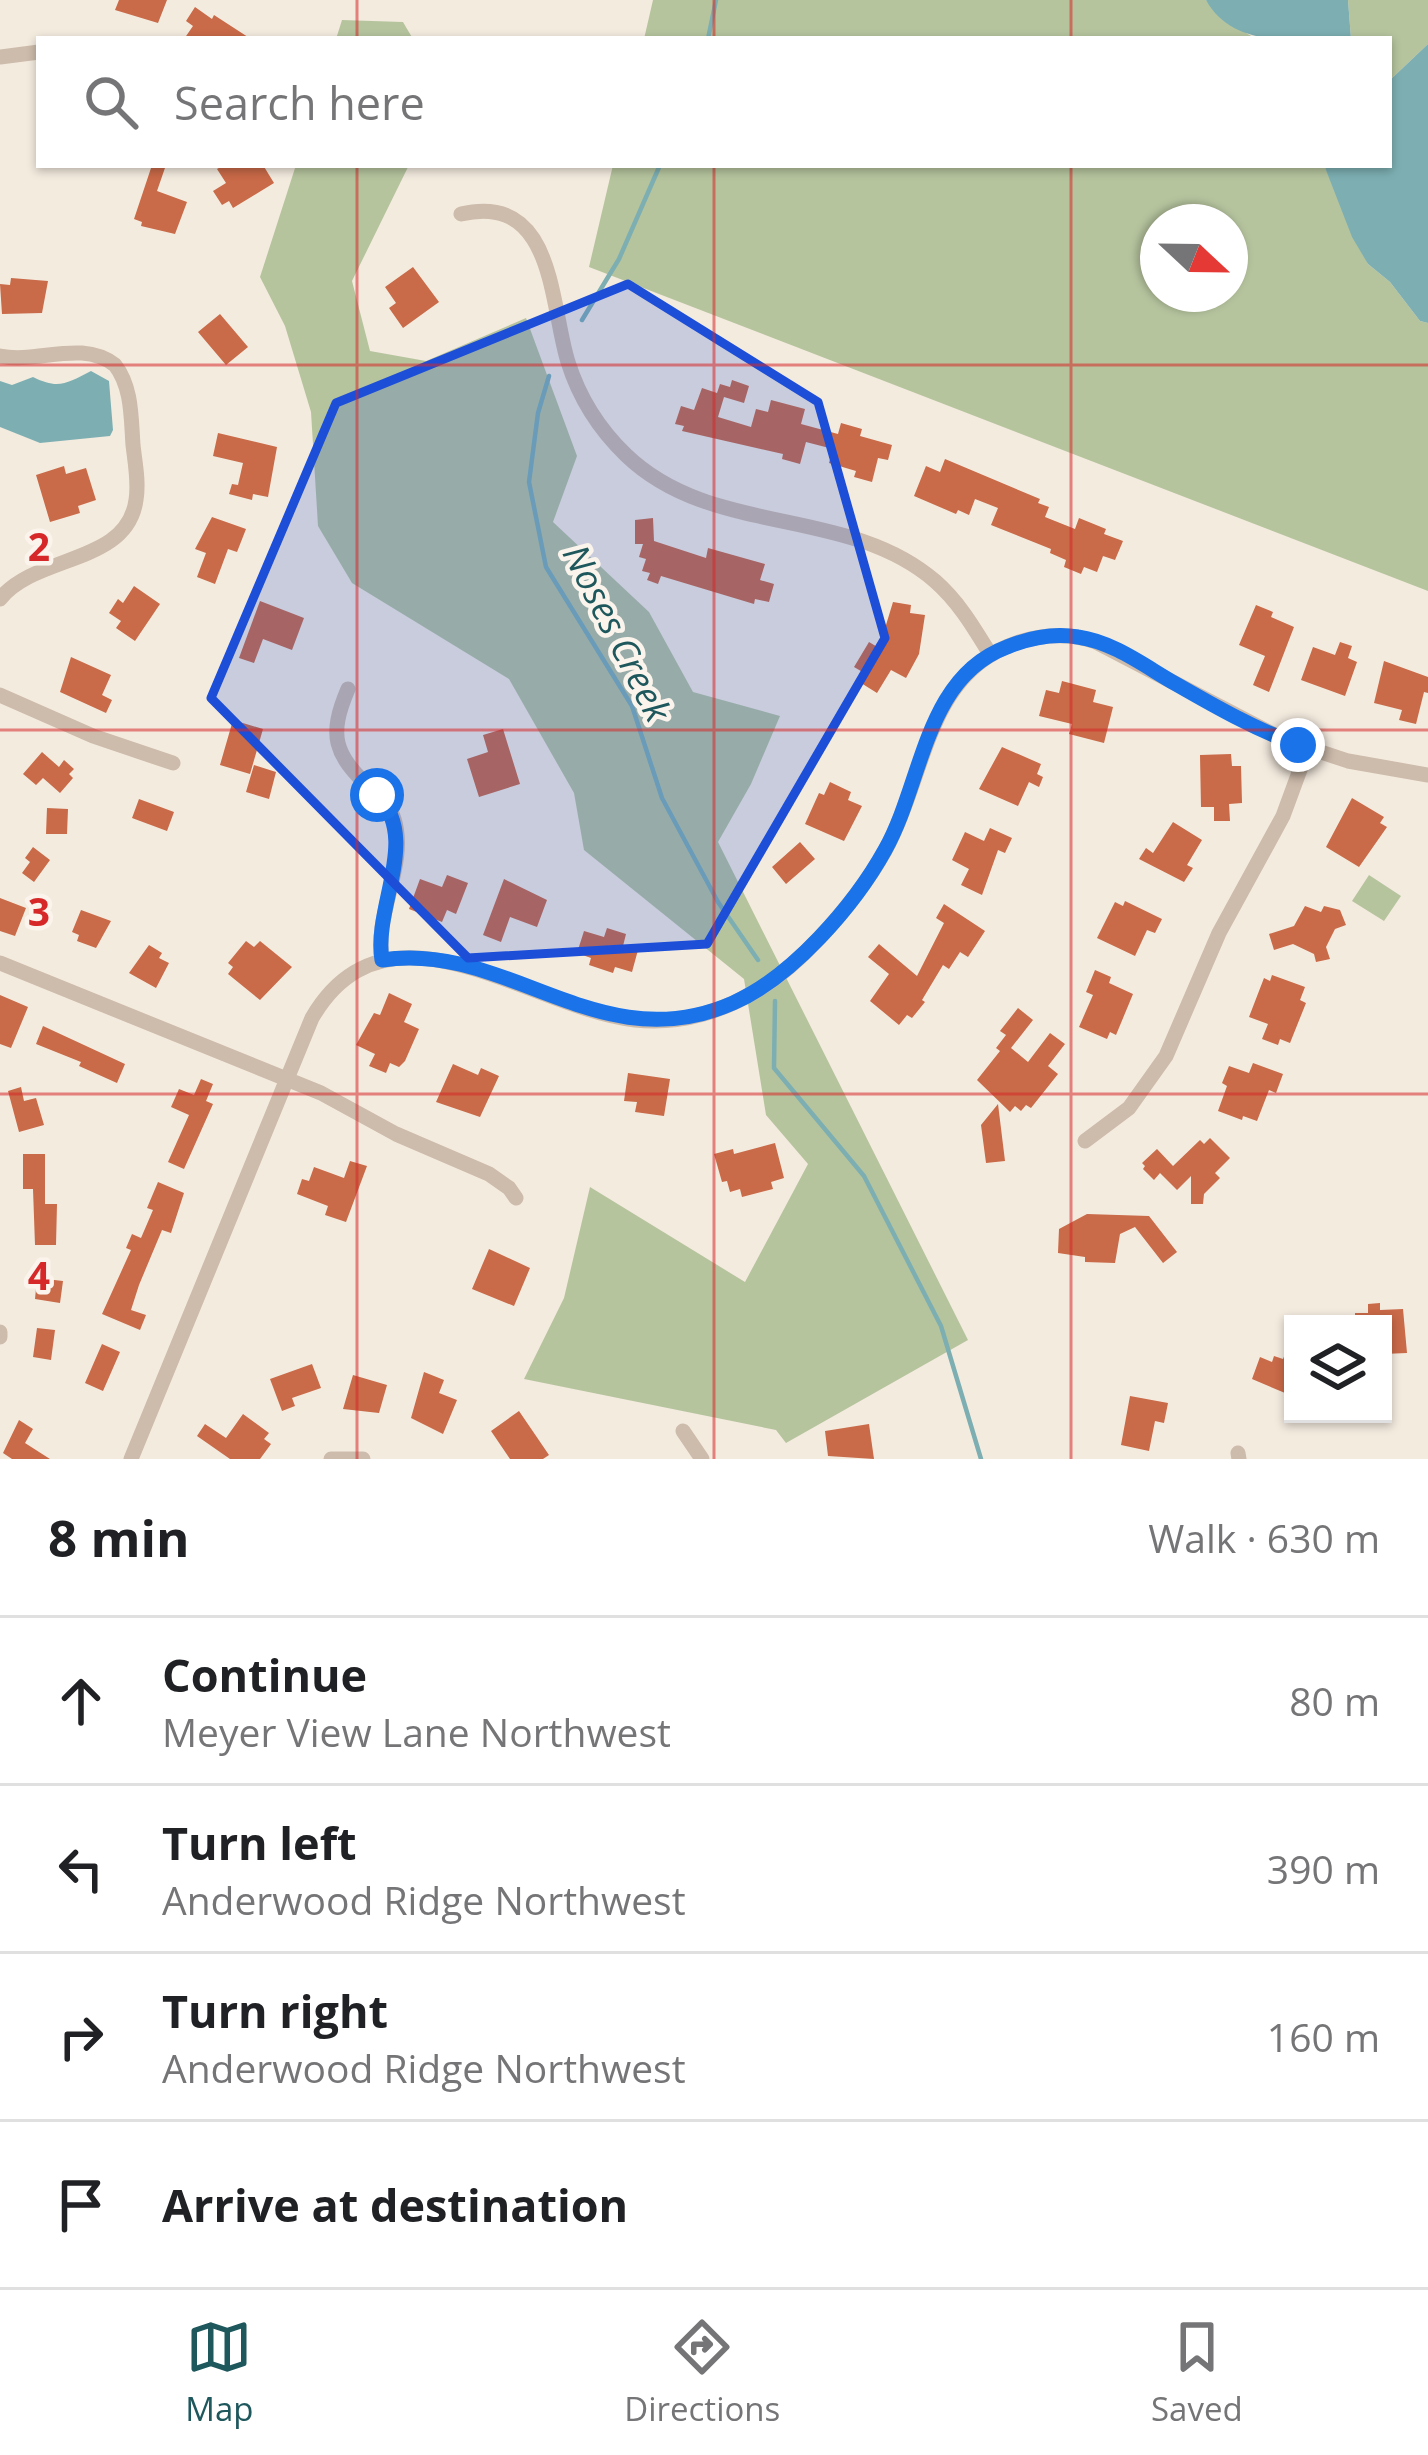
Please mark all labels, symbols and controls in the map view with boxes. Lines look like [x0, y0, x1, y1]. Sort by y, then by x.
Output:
search box [36, 36, 1392, 168]
icon: search [78, 69, 144, 135]
text: Search here [174, 72, 425, 133]
north arrow [1140, 204, 1248, 312]
text: 2 [28, 519, 50, 572]
water label: Noses Creek [552, 536, 684, 731]
route end [1271, 718, 1325, 772]
route start [350, 768, 404, 822]
text: 3 [28, 884, 50, 937]
text: 4 [28, 1248, 50, 1301]
map controls [1284, 1315, 1392, 1423]
button: layers [1284, 1315, 1392, 1423]
text: 8 min [48, 1502, 190, 1572]
text: Walk · 630 m [1148, 1511, 1380, 1564]
text: Continue [162, 1644, 367, 1705]
icon: ahead [48, 1668, 114, 1734]
text: 80 m [1289, 1674, 1380, 1727]
text: Meyer View Lane Northwest [162, 1705, 671, 1758]
text: Turn left [162, 1812, 357, 1873]
icon: left [48, 1836, 114, 1902]
text: 390 m [1267, 1842, 1380, 1895]
text: Anderwood Ridge Northwest [162, 1873, 686, 1926]
text: Turn right [162, 1980, 388, 2041]
icon: right [48, 2004, 114, 2070]
text: 160 m [1267, 2010, 1380, 2063]
text: Anderwood Ridge Northwest [162, 2041, 686, 2094]
icon: arrive [48, 2172, 114, 2238]
text: Arrive at destination [162, 2174, 628, 2235]
tab: Map [185, 2314, 254, 2431]
tab: Directions [624, 2314, 780, 2431]
tab: Saved [1151, 2314, 1243, 2431]

